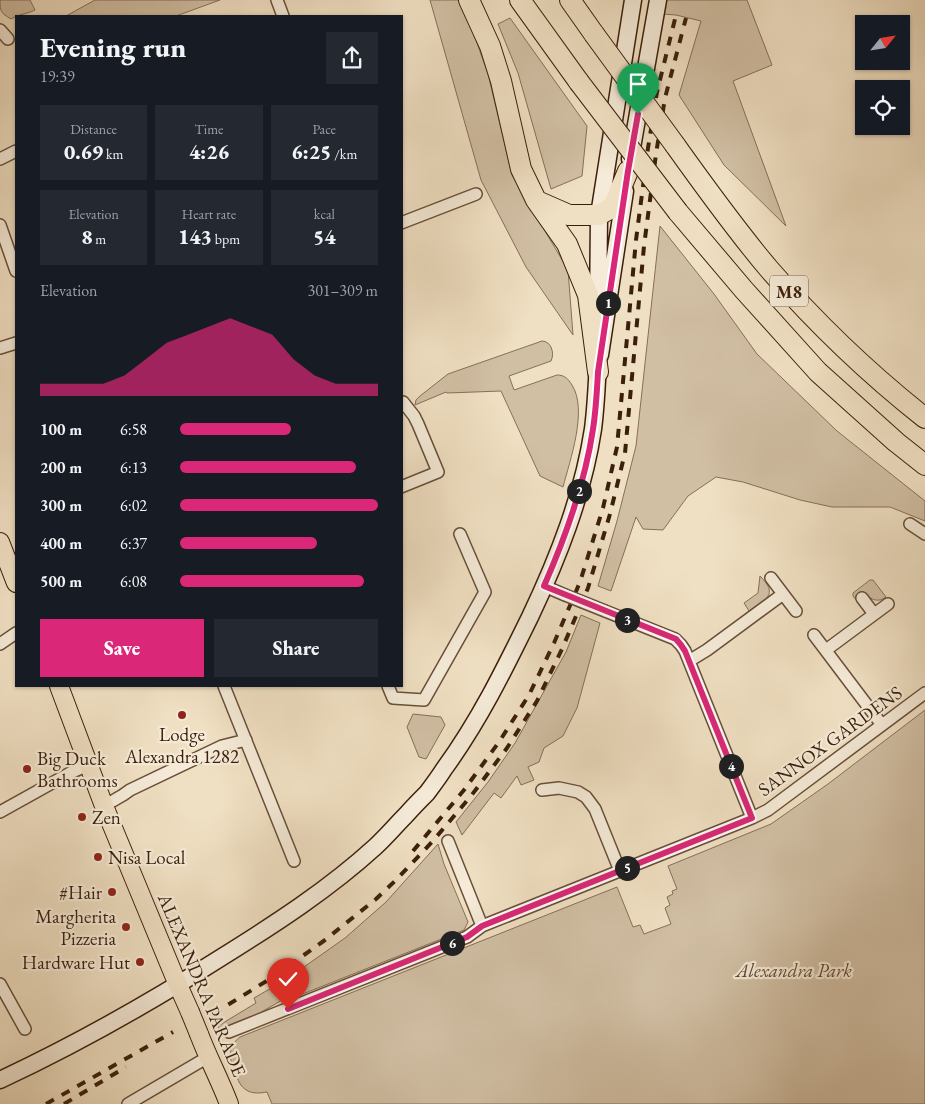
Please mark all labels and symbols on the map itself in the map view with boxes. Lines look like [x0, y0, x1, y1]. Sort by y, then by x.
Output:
north arrow [855, 15, 910, 70]
pin [617, 63, 659, 114]
road number: M8 [770, 276, 808, 306]
pin: 1 [596, 290, 620, 316]
pin: 2 [566, 478, 592, 504]
pin: 3 [614, 608, 640, 632]
street label: SANNOX GARDENS [753, 680, 907, 802]
marker: Lodge Alexandra 1282 [176, 709, 188, 721]
place label: Lodge Alexandra 1282 [124, 722, 239, 769]
place label: Big Duck Bathrooms [37, 746, 118, 793]
pin: 4 [718, 754, 744, 778]
marker: Big Duck Bathrooms [21, 763, 33, 775]
place label: Zen [92, 805, 121, 830]
marker: Zen [76, 811, 88, 823]
place label: Nisa Local [108, 845, 186, 870]
marker: Nisa Local [92, 851, 104, 863]
pin: 5 [614, 856, 640, 880]
place label: #Hair [59, 880, 103, 905]
marker: #Hair [106, 886, 118, 898]
street label: ALEXANDRA PARADE [152, 889, 252, 1081]
place label: Margherita Pizzeria [35, 904, 116, 951]
marker: Margherita Pizzeria [120, 921, 132, 933]
pin: 6 [440, 930, 464, 956]
place label: Hardware Hut [22, 950, 130, 975]
marker: Hardware Hut [134, 956, 146, 968]
pin [267, 958, 309, 1009]
park label: Alexandra Park [734, 958, 852, 983]

